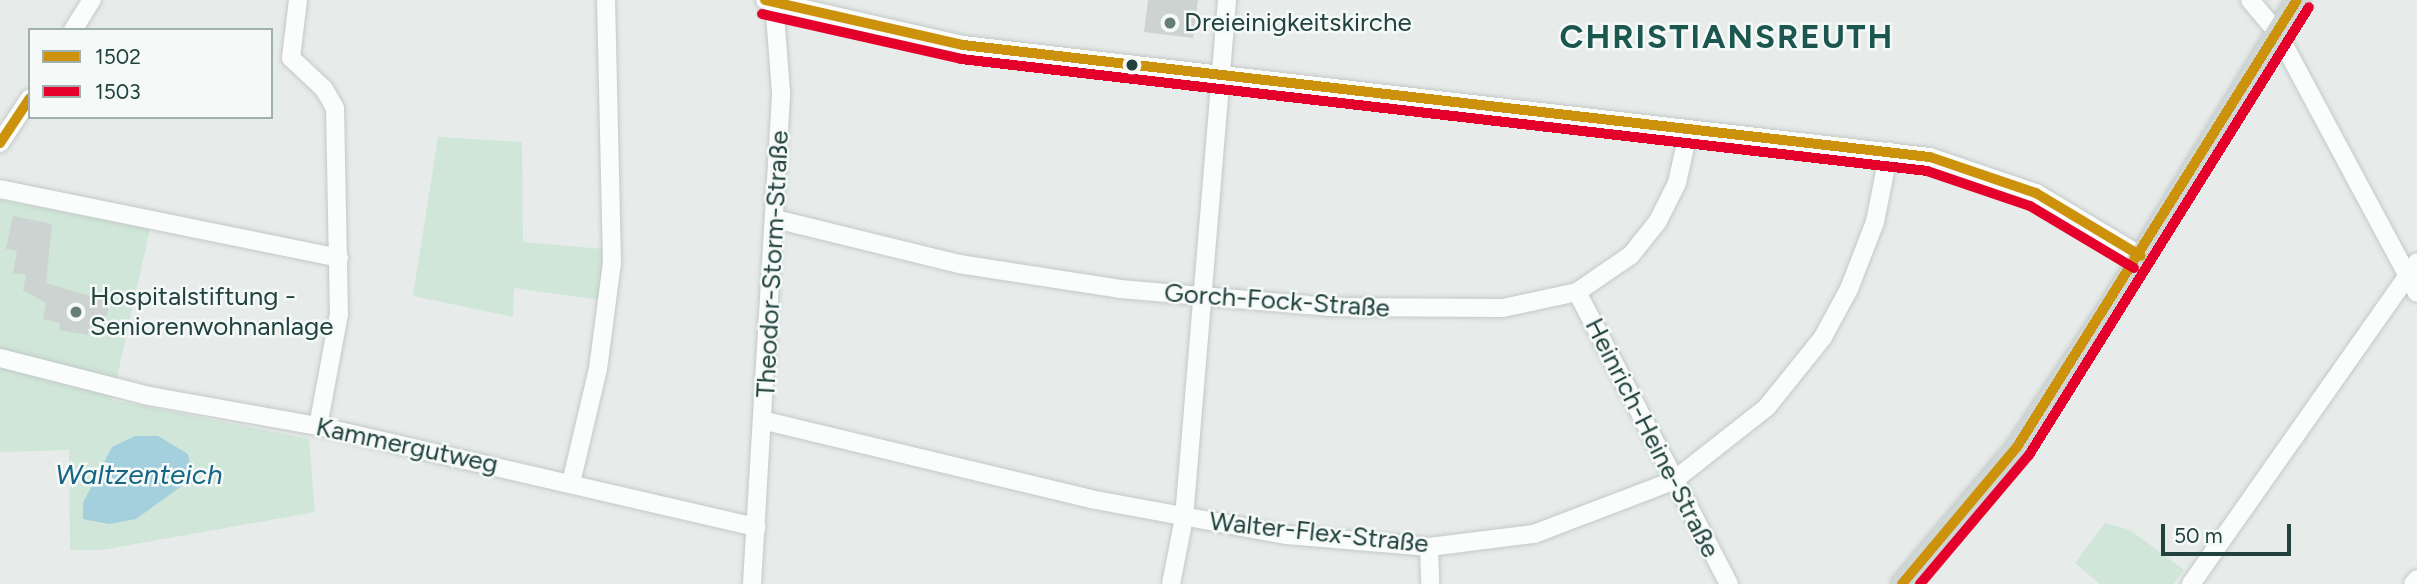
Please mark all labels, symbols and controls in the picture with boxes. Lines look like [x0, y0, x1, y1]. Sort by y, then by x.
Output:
place label: Dreieinigkeitskirche [1184, 7, 1412, 39]
marker: Dreieinigkeitskirche [1162, 15, 1178, 31]
district label: CHRISTIANSREUTH [1561, 17, 1893, 57]
legend [28, 28, 273, 119]
text: 1502 [95, 44, 141, 69]
unlabelled marker [1125, 58, 1139, 72]
text: 1503 [95, 79, 141, 104]
street label: Theodor-Storm-Straße [750, 130, 796, 398]
street label: Gorch-Fock-Straße [1163, 278, 1391, 324]
place label: Hospitalstiftung - Seniorenwohnanlage [90, 281, 333, 342]
marker: Hospitalstiftung - Seniorenwohnanlage [68, 304, 84, 320]
street label: Heinrich-Heine-Straße [1578, 313, 1726, 563]
street label: Kammergutweg [313, 411, 501, 481]
water label: Waltzenteich [55, 457, 223, 491]
street label: Walter-Flex-Straße [1208, 506, 1430, 560]
scale bar [2165, 510, 2294, 554]
text: 50 m [2174, 523, 2223, 548]

